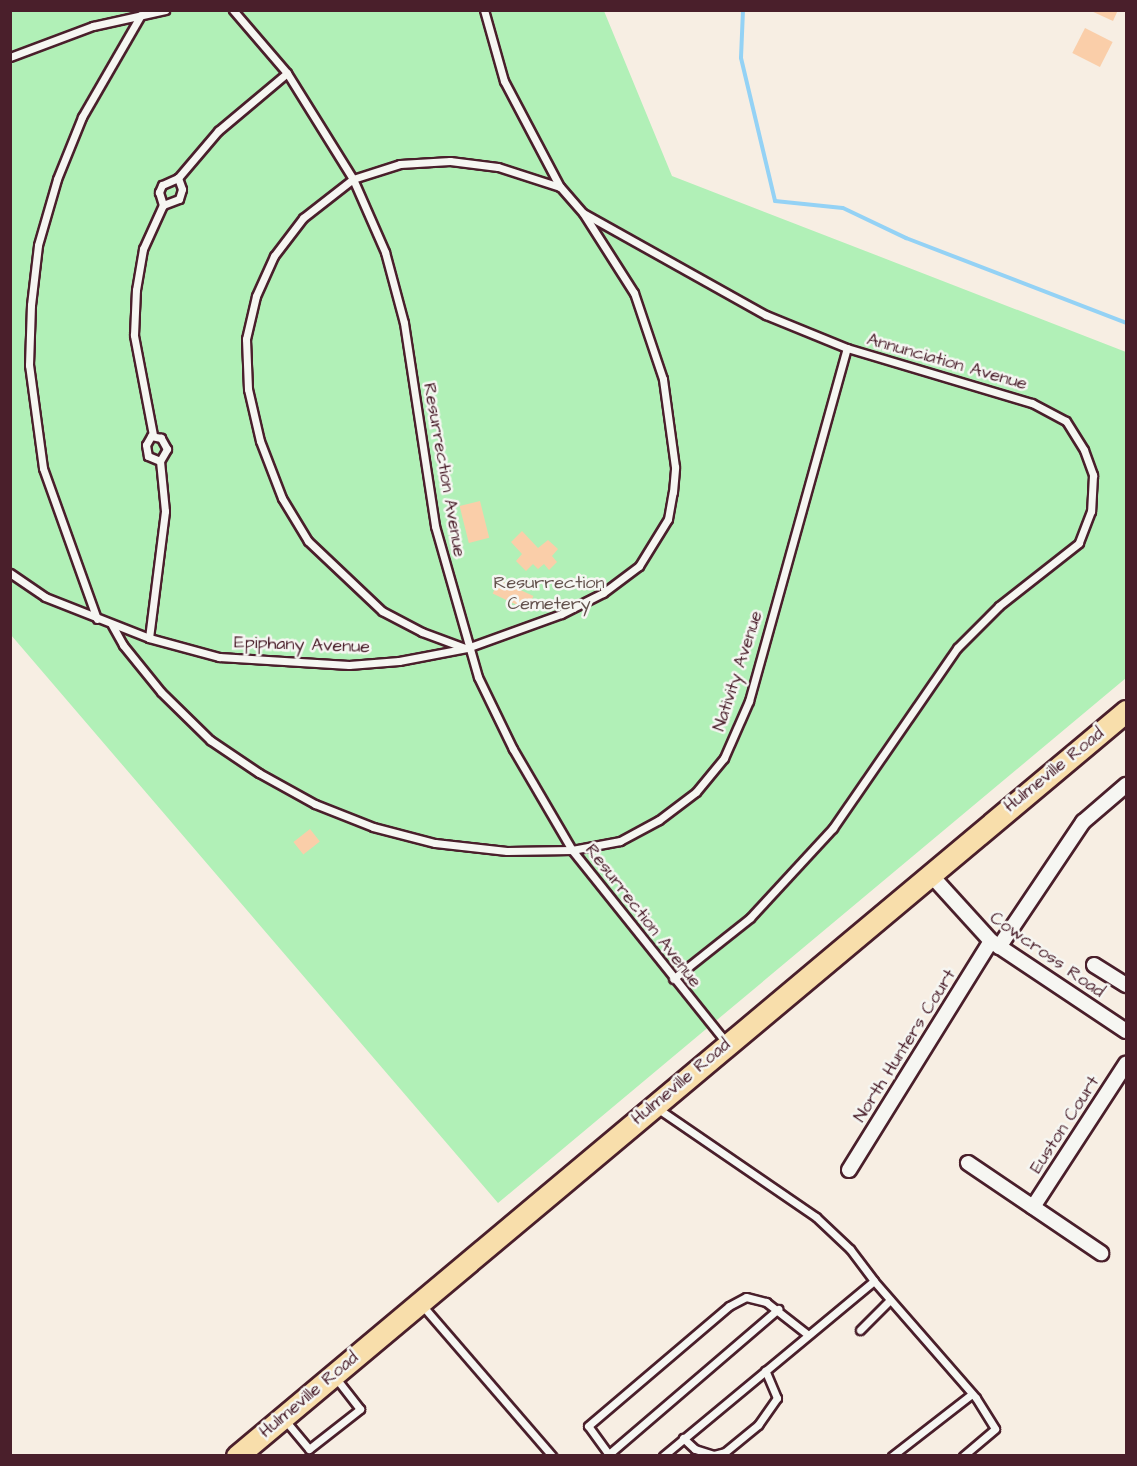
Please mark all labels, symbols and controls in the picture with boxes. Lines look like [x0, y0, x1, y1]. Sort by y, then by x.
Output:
street label: Annunciation Avenue [864, 329, 1030, 395]
street label: Resurrection Avenue [418, 381, 470, 559]
park label: Resurrection Cemetery [494, 573, 604, 616]
street label: Nativity Avenue [708, 608, 768, 734]
street label: Epiphany Avenue [234, 632, 370, 658]
street label: Hulmeville Road [1000, 723, 1108, 817]
street label: Resurrection Avenue [580, 840, 706, 992]
street label: Cowcross Road [985, 907, 1109, 1003]
street label: North Hunters Court [849, 966, 961, 1126]
street label: Hulmeville Road [627, 1034, 735, 1130]
street label: Euston Court [1026, 1072, 1104, 1178]
street label: Hulmeville Road [255, 1347, 363, 1443]

